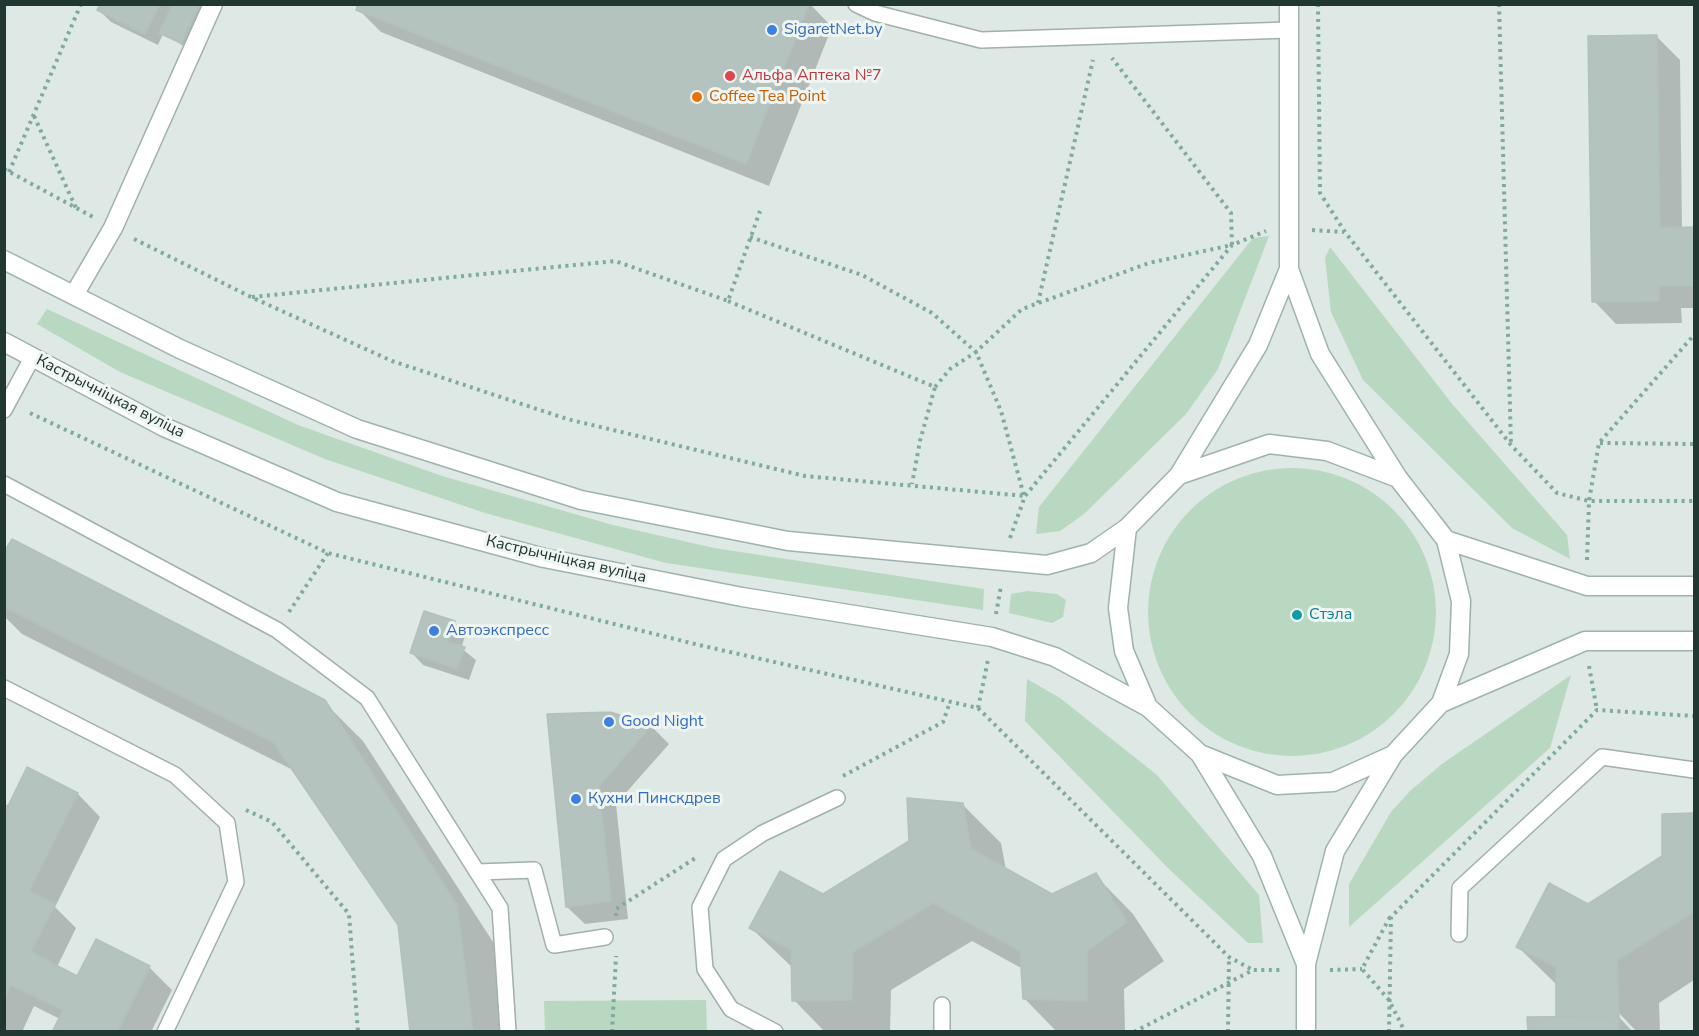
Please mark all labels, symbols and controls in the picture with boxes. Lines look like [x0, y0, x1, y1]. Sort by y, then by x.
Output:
place label: SigaretNet.by [784, 20, 882, 40]
marker: SigaretNet.by [765, 23, 779, 37]
place label: Альфа Аптека №7 [742, 66, 882, 86]
marker: Альфа Аптека №7 [723, 69, 737, 83]
place label: Coffee Tea Point [709, 87, 826, 107]
marker: Coffee Tea Point [690, 90, 704, 104]
street label: Кастрычніцкая вуліца [33, 351, 187, 443]
street label: Кастрычніцкая вуліца [484, 532, 648, 588]
place label: Стэла [1309, 605, 1352, 625]
marker: Стэла [1290, 608, 1304, 622]
place label: Автоэкспресс [446, 621, 549, 641]
marker: Автоэкспресс [427, 624, 441, 638]
place label: Good Night [621, 712, 703, 732]
marker: Good Night [602, 715, 616, 729]
place label: Кухни Пинскдрев [588, 789, 721, 809]
marker: Кухни Пинскдрев [569, 792, 583, 806]

